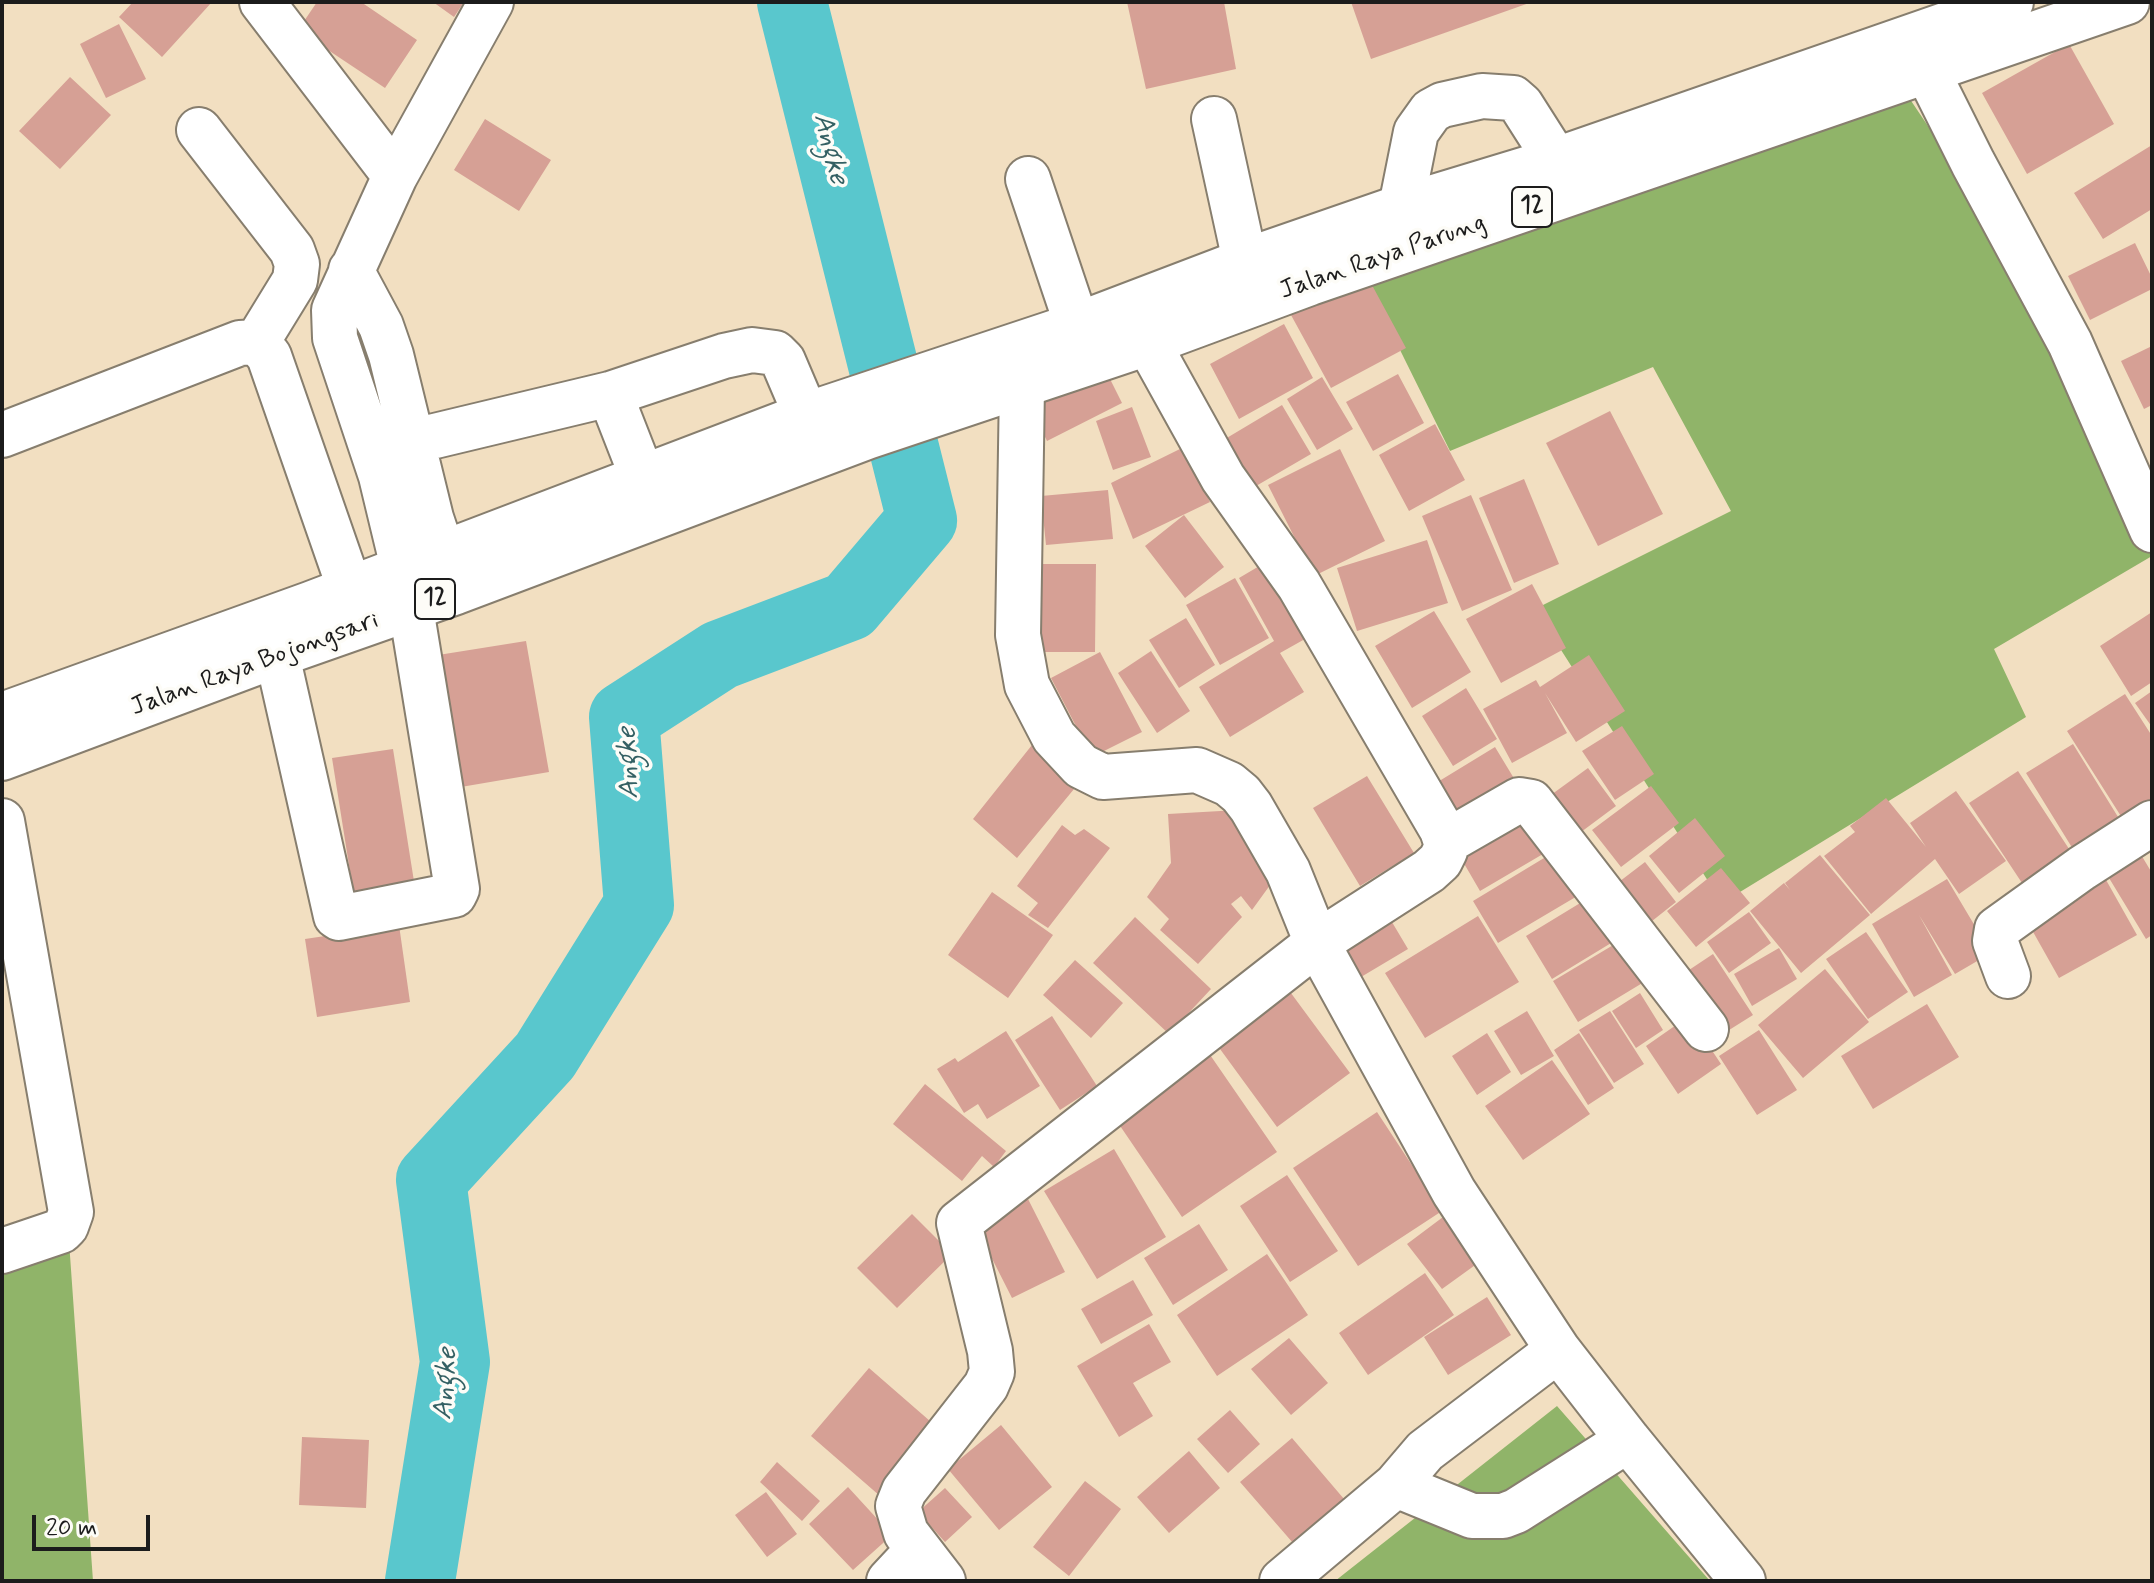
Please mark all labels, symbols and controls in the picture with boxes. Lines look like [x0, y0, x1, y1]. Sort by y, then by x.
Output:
water label: Angke [804, 110, 854, 188]
road number: 12 [1512, 187, 1552, 227]
street label: Jalan Raya Parung [1276, 208, 1490, 308]
road number: 12 [415, 579, 455, 619]
street label: Jalan Raya Bojongsari [127, 606, 383, 724]
water label: Angke [612, 726, 648, 800]
water label: Angke [428, 1347, 466, 1421]
scale bar [36, 1499, 154, 1549]
text: 20 m [46, 1513, 97, 1544]

